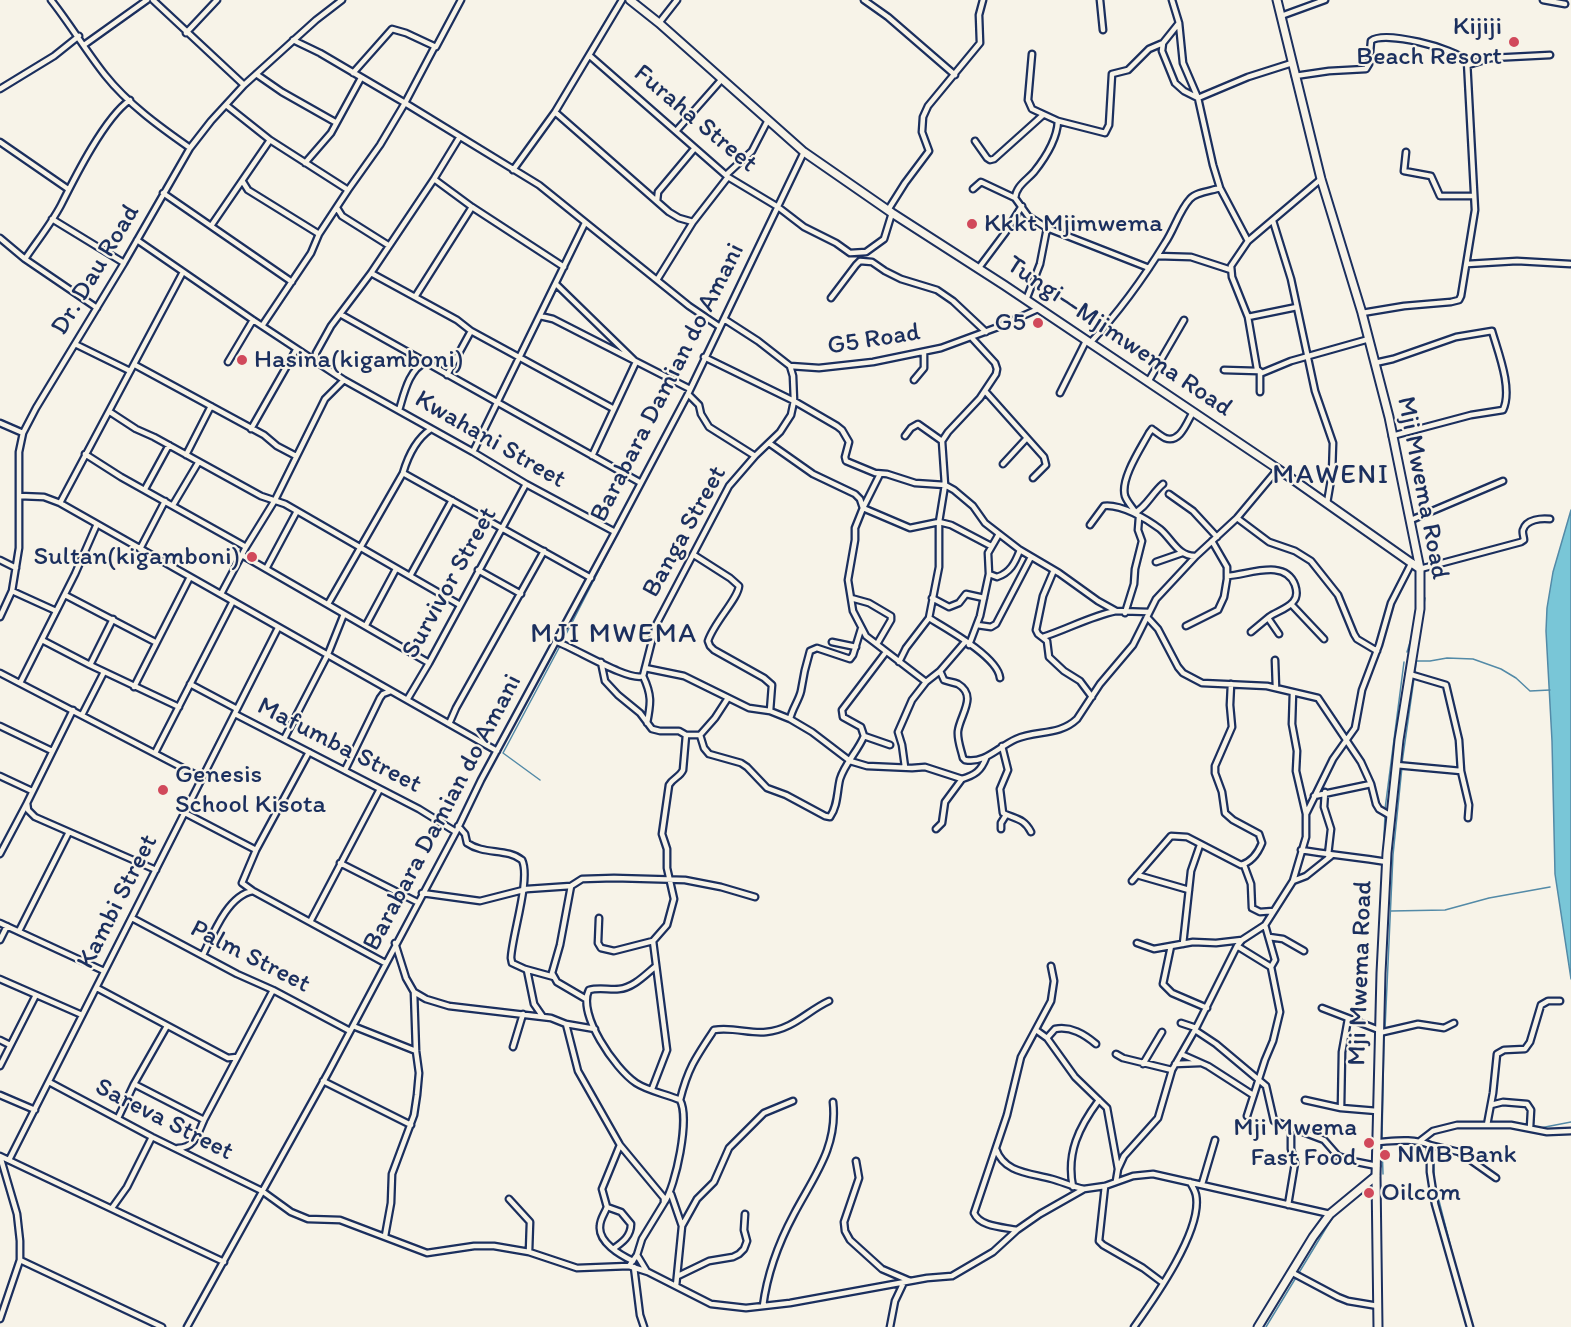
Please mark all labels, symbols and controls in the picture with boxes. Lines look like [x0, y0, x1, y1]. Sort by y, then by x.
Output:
place label: Kijiji Beach Resort [1356, 11, 1502, 72]
marker: Kijiji Beach Resort [1507, 35, 1521, 49]
street label: Furaha Street [627, 58, 763, 180]
street label: Dr. Dau Road [45, 199, 147, 341]
place label: Kkkt Mjimwema [984, 208, 1163, 240]
marker: Kkkt Mjimwema [965, 217, 979, 231]
street label: Barabara Damian do Amani [584, 238, 752, 528]
street label: Tungi—Mjimwema Road [1000, 250, 1238, 424]
place label: G5 [994, 307, 1026, 339]
marker: G5 [1031, 316, 1045, 330]
street label: G5 Road [825, 317, 923, 363]
place label: Hasina(kigamboni) [254, 344, 463, 376]
marker: Hasina(kigamboni) [235, 353, 249, 367]
street label: Kwahani Street [409, 384, 571, 496]
street label: Mji Mwema Road [1389, 394, 1455, 582]
district label: MAWENI [1272, 459, 1390, 493]
street label: Banga Street [636, 461, 734, 603]
street label: Survivor Street [396, 502, 504, 664]
place label: Sultan(kigamboni) [34, 541, 240, 573]
marker: Sultan(kigamboni) [245, 550, 259, 564]
district label: MJI MWEMA [531, 618, 697, 652]
street label: Barabara Damian do Amani [357, 669, 529, 957]
street label: Mafumba Street [252, 691, 426, 801]
place label: Genesis School Kisota [175, 759, 326, 820]
marker: Genesis School Kisota [156, 783, 170, 797]
street label: Kambi Street [71, 830, 165, 974]
street label: Mji Mwema Road [1342, 880, 1380, 1066]
street label: Palm Street [185, 913, 315, 1001]
street label: Sareva Street [90, 1072, 238, 1168]
place label: Mji Mwema Fast Food [1233, 1112, 1357, 1174]
marker: Mji Mwema Fast Food [1362, 1136, 1376, 1150]
place label: NMB Bank [1397, 1139, 1517, 1171]
marker: NMB Bank [1378, 1148, 1392, 1162]
place label: Oilcom [1381, 1177, 1461, 1209]
marker: Oilcom [1362, 1186, 1376, 1200]

